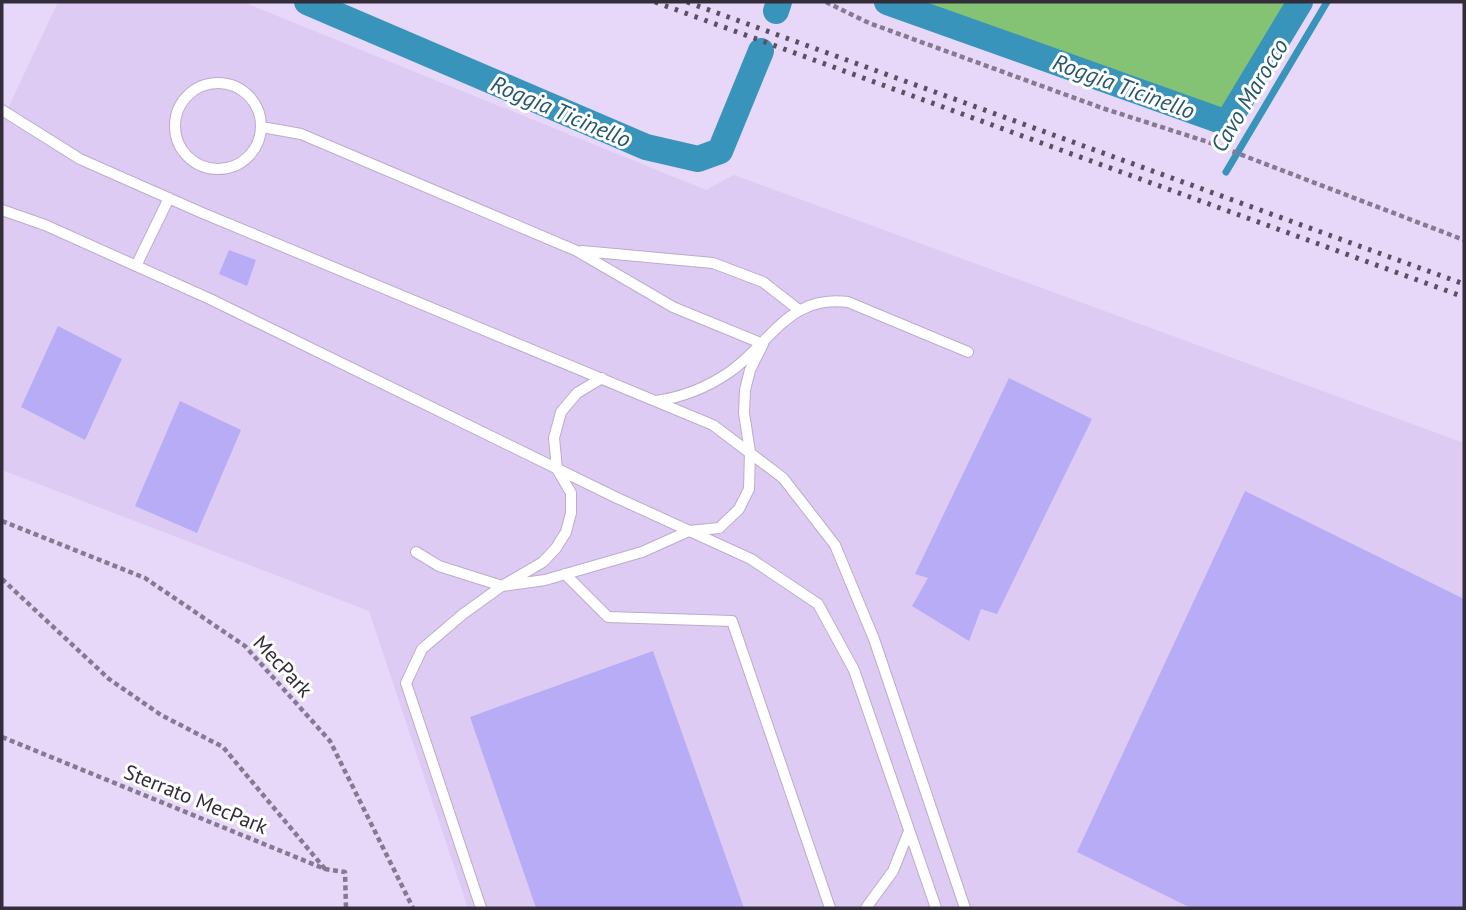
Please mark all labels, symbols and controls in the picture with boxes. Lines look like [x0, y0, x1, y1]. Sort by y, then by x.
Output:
water label: Cavo Marocco [1204, 33, 1294, 157]
water label: Roggia Ticinello [1049, 47, 1199, 125]
water label: Roggia Ticinello [487, 69, 635, 153]
street label: MecPark [248, 629, 318, 703]
street label: Sterrato MecPark [120, 758, 272, 840]

